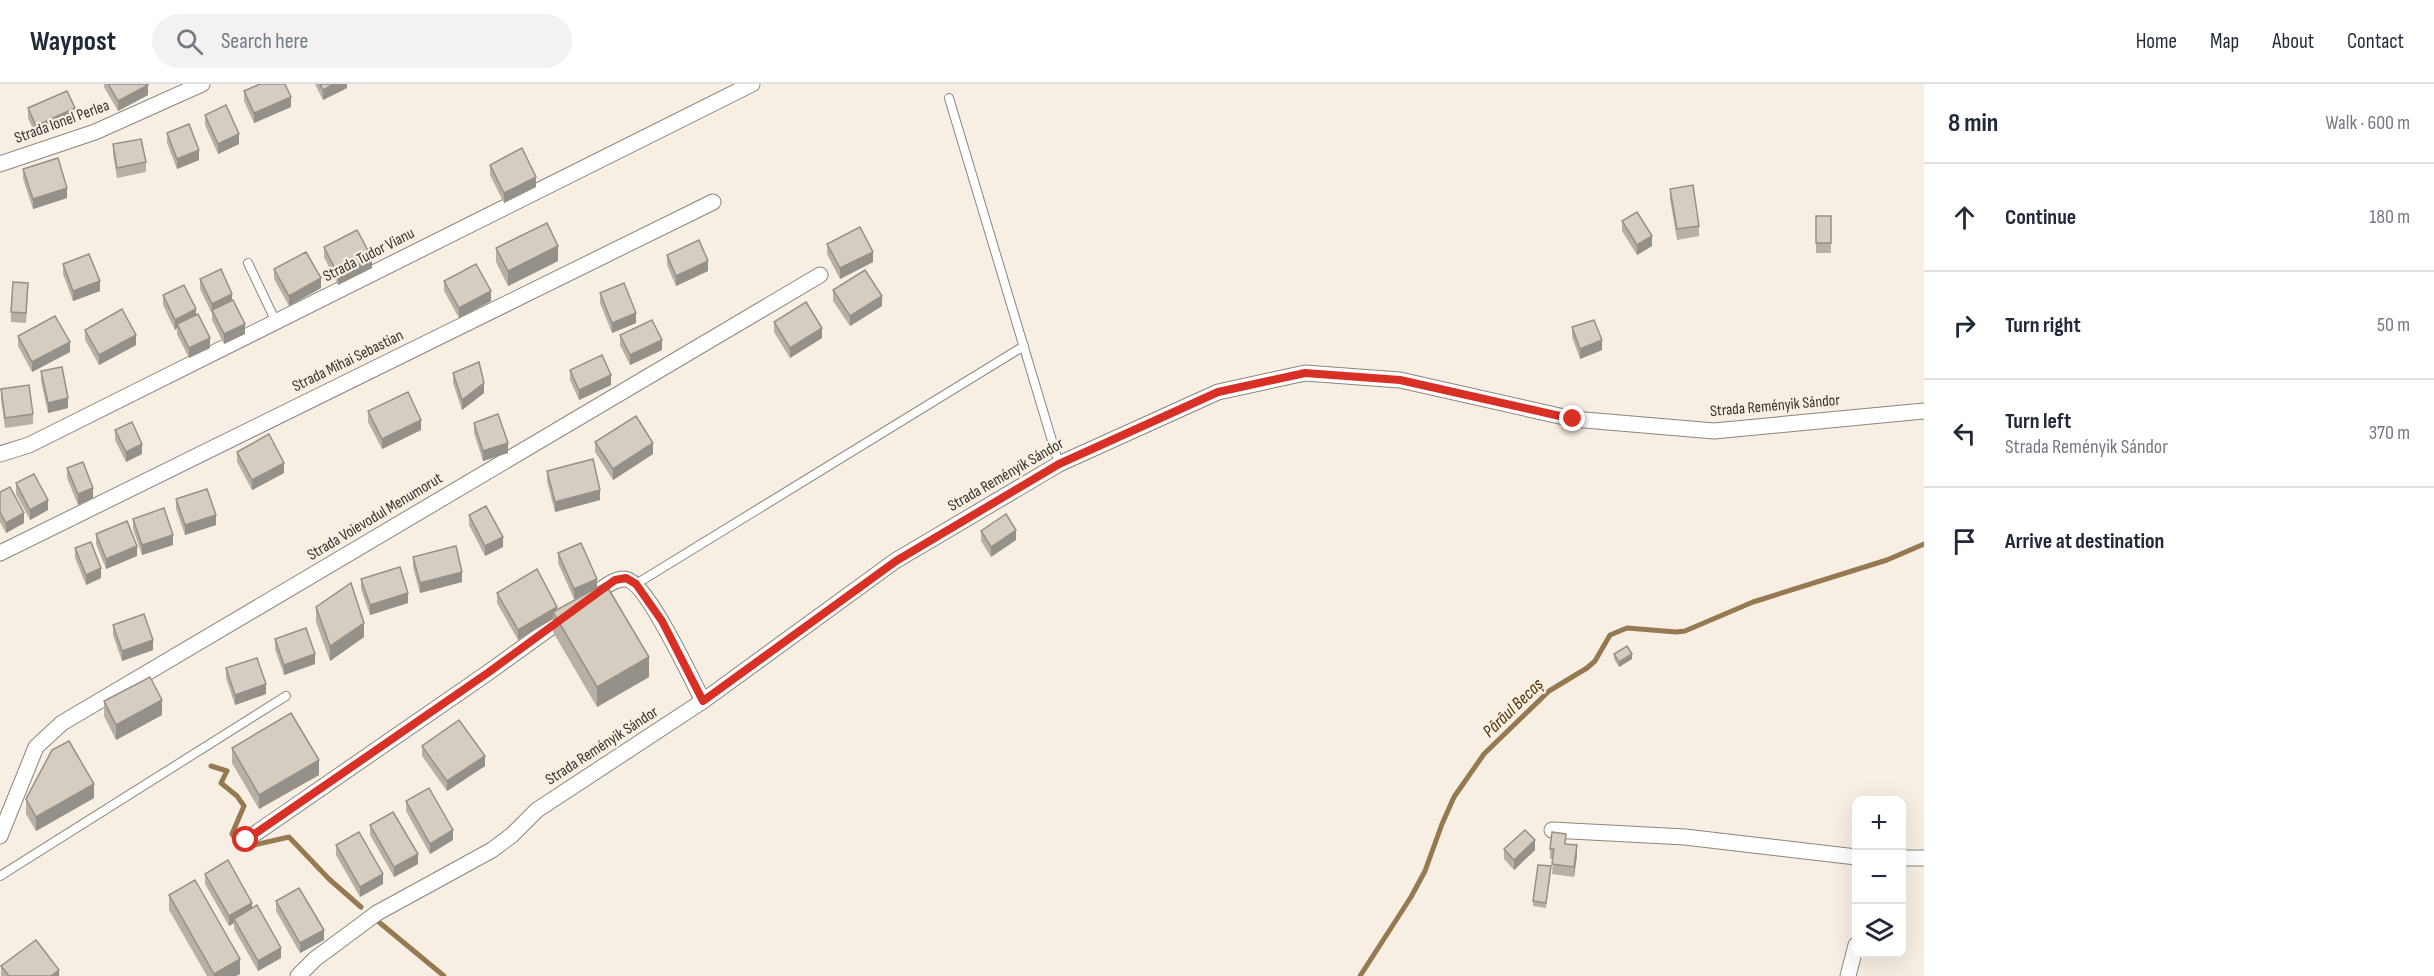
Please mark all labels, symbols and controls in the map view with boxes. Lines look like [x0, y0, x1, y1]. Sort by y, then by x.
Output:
search box [152, 14, 572, 68]
text: Waypost [30, 25, 116, 58]
icon: search [173, 25, 206, 58]
text: Search here [221, 28, 308, 55]
text: Home [2136, 29, 2177, 54]
text: Map [2210, 29, 2239, 54]
text: About [2272, 29, 2314, 54]
text: Contact [2347, 29, 2404, 54]
street label: Strada Ionel Perlea [12, 96, 112, 148]
text: 8 min [1948, 108, 1998, 139]
text: Walk · 600 m [2326, 111, 2410, 135]
icon: ahead [1948, 201, 1981, 234]
text: Continue [2005, 204, 2076, 231]
text: 180 m [2369, 205, 2410, 229]
street label: Strada Tudor Vianu [320, 224, 418, 286]
icon: right [1948, 309, 1981, 342]
text: Turn right [2005, 312, 2081, 339]
text: 50 m [2377, 313, 2410, 337]
street label: Strada Mihai Sebastian [289, 326, 407, 396]
street label: Strada Reményik Sándor [1709, 391, 1841, 421]
route end [1559, 405, 1585, 431]
text: Turn left [2005, 408, 2071, 435]
icon: left [1948, 417, 1981, 450]
text: 370 m [2369, 421, 2410, 445]
street label: Strada Reményik Sándor [945, 434, 1068, 516]
text: Strada Reményik Sándor [2005, 435, 2168, 459]
street label: Strada Voievodul Menumorut [304, 469, 446, 565]
icon: arrive [1948, 525, 1981, 558]
text: Arrive at destination [2005, 528, 2164, 555]
water label: Pârâul Becaș [1478, 674, 1548, 742]
street label: Strada Reményik Sándor [542, 702, 662, 789]
map controls [1852, 796, 1906, 958]
button: + [1852, 796, 1906, 850]
route start [232, 826, 258, 852]
button: − [1852, 850, 1906, 904]
button: layers [1852, 904, 1906, 958]

